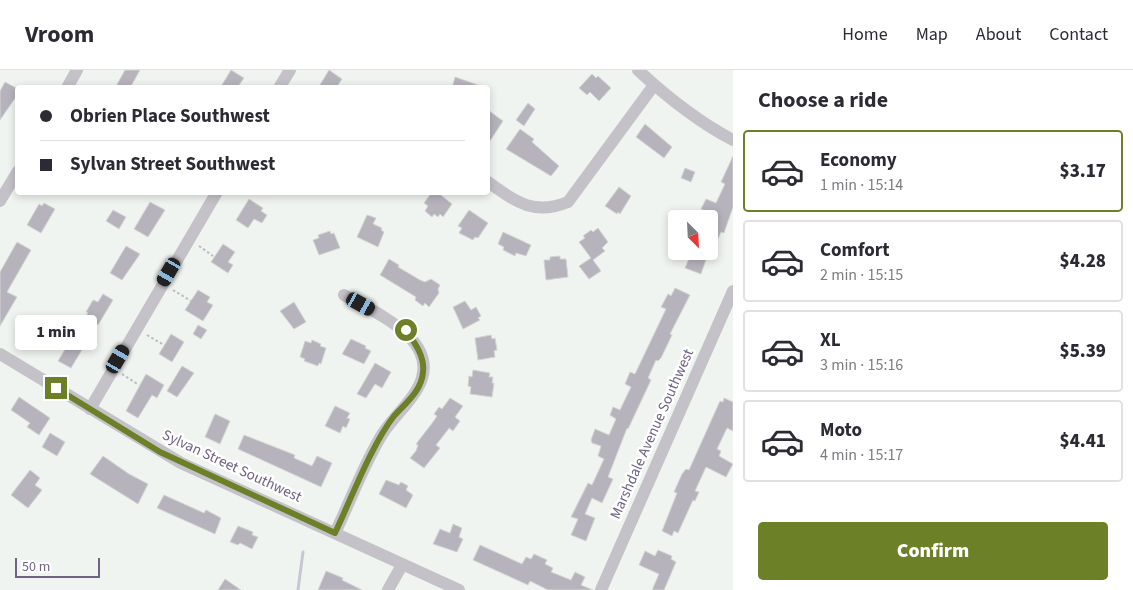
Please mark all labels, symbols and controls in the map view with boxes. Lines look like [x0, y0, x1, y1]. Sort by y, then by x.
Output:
text: Vroom [25, 17, 94, 52]
text: Home [842, 22, 888, 47]
text: Map [916, 22, 948, 47]
text: About [976, 22, 1021, 47]
text: Contact [1049, 22, 1108, 47]
text: Choose a ride [758, 84, 888, 116]
text: Obrien Place Southwest [70, 103, 270, 130]
text: Economy [820, 147, 897, 174]
icon: car [760, 149, 805, 194]
text: Sylvan Street Southwest [70, 151, 275, 178]
text: $3.17 [1060, 158, 1106, 185]
text: 1 min · 15:14 [820, 174, 903, 196]
north arrow [668, 210, 718, 260]
map controls [668, 210, 718, 260]
text: Comfort [820, 237, 890, 264]
icon: car [760, 239, 805, 284]
text: $4.28 [1060, 248, 1106, 275]
car [155, 255, 182, 289]
text: 2 min · 15:15 [820, 264, 903, 286]
car [344, 290, 377, 318]
callout: 1 min [15, 316, 97, 350]
route start [395, 319, 417, 341]
text: 1 min [36, 321, 76, 343]
text: XL [820, 327, 841, 354]
icon: car [760, 329, 805, 374]
text: $5.39 [1060, 338, 1106, 365]
car [104, 342, 131, 376]
street label: Marshdale Avenue Southwest [605, 346, 699, 522]
text: 3 min · 15:16 [820, 354, 903, 376]
route end [45, 377, 67, 399]
text: Moto [820, 417, 862, 444]
icon: car [760, 419, 805, 464]
street label: Sylvan Street Southwest [159, 424, 305, 508]
text: $4.41 [1060, 428, 1106, 455]
text: 4 min · 15:17 [820, 444, 903, 466]
button: Confirm [758, 522, 1108, 580]
scale bar [15, 555, 100, 578]
text: 50 m [22, 557, 50, 577]

